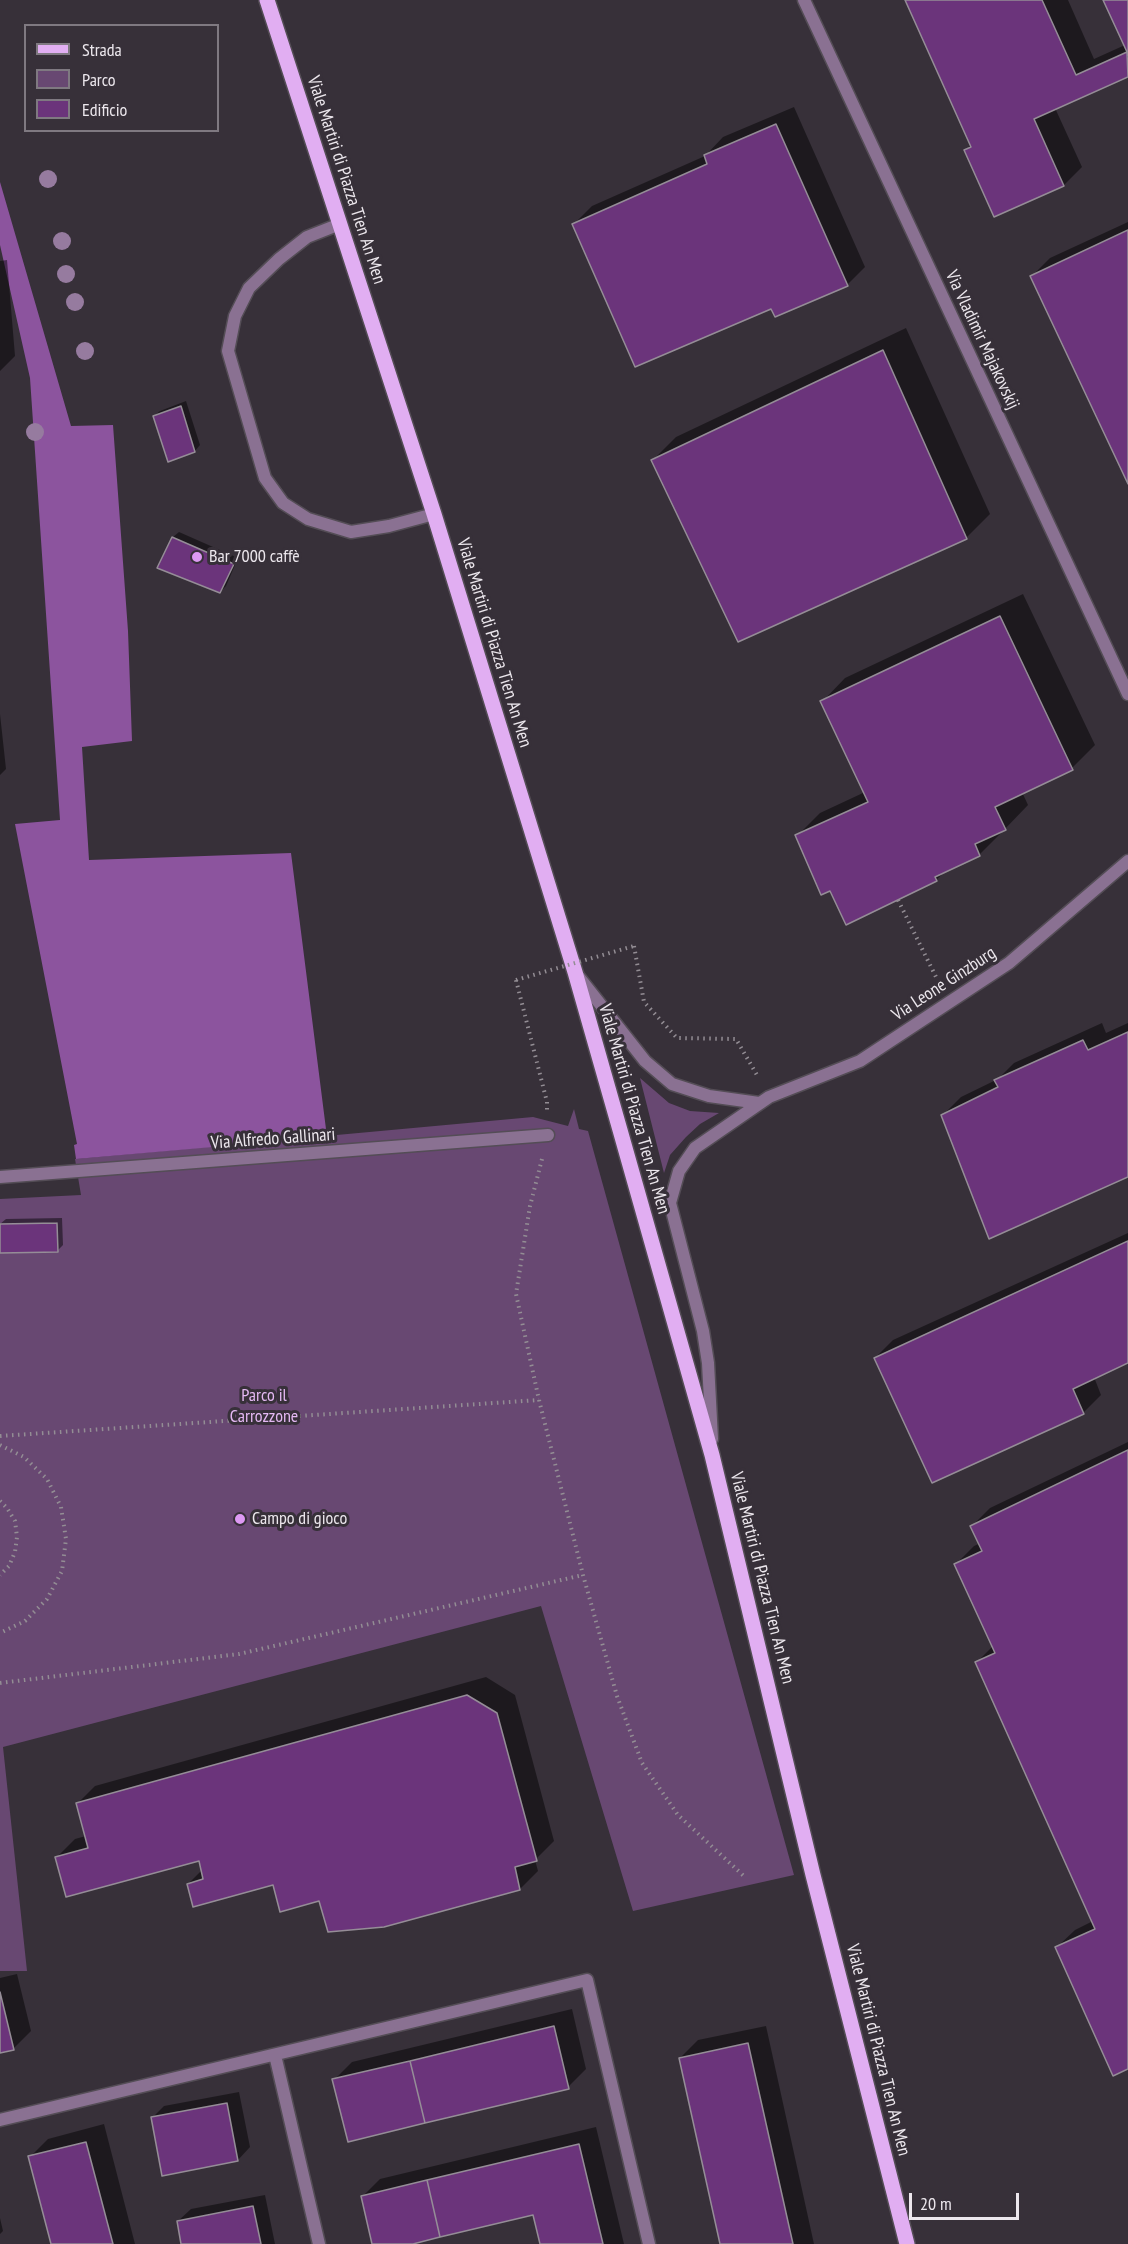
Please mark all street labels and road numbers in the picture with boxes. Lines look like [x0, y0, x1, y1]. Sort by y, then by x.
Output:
street label: Viale Martiri di Piazza Tien An Men [302, 73, 390, 287]
street label: Via Vladimir Majakovskij [940, 267, 1024, 413]
street label: Viale Martiri di Piazza Tien An Men [452, 536, 536, 750]
street label: Via Leone Ginzburg [888, 942, 1000, 1026]
street label: Viale Martiri di Piazza Tien An Men [594, 1002, 674, 1216]
street label: Via Alfredo Gallinari [210, 1124, 336, 1154]
street label: Viale Martiri di Piazza Tien An Men [725, 1470, 799, 1686]
street label: Viale Martiri di Piazza Tien An Men [841, 1942, 915, 2158]

